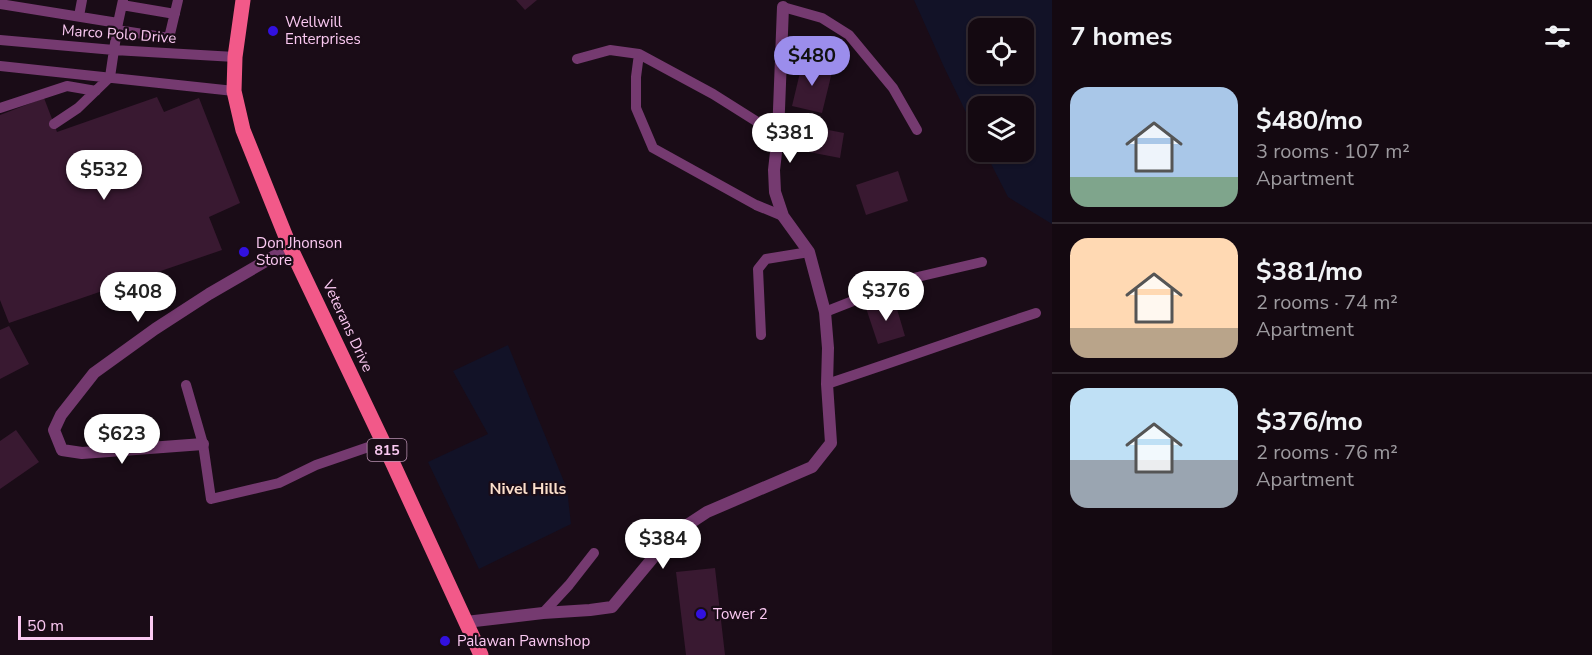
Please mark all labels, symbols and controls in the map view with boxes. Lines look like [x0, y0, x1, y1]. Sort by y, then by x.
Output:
place label: Wellwill Enterprises [285, 12, 361, 49]
map controls [968, 18, 1034, 162]
button: locate [968, 18, 1034, 84]
text: 7 homes [1070, 19, 1172, 54]
street label: Marco Polo Drive [61, 20, 177, 48]
icon: filters [1541, 20, 1574, 53]
marker: Wellwill Enterprises [266, 24, 280, 38]
pin: $480 [776, 36, 848, 87]
text: $480 [788, 42, 836, 69]
button: layers [968, 96, 1034, 162]
text: $480/mo [1256, 103, 1363, 138]
icon: home [1118, 111, 1190, 183]
pin: $381 [754, 113, 826, 164]
text: $381 [766, 119, 814, 146]
text: 3 rooms · 107 m² [1256, 138, 1410, 165]
pin: $532 [68, 150, 140, 201]
text: $532 [80, 156, 128, 183]
text: Apartment [1256, 165, 1354, 192]
place label: Don Jhonson Store [256, 233, 342, 270]
marker: Don Jhonson Store [237, 245, 251, 259]
text: $381/mo [1256, 254, 1363, 289]
icon: home [1118, 262, 1190, 334]
pin: $376 [850, 271, 922, 322]
pin: $408 [102, 272, 174, 323]
street label: Veterans Drive [318, 276, 378, 375]
text: $376 [862, 277, 910, 304]
text: $408 [114, 278, 162, 305]
text: 2 rooms · 74 m² [1256, 289, 1398, 316]
text: Apartment [1256, 316, 1354, 343]
text: $376/mo [1256, 404, 1363, 439]
icon: home [1118, 412, 1190, 484]
pin: $623 [86, 414, 158, 465]
text: $623 [98, 420, 146, 447]
road number: 815 [368, 439, 406, 461]
text: 2 rooms · 76 m² [1256, 439, 1398, 466]
text: Apartment [1256, 466, 1354, 493]
district label: Nivel Hills [490, 478, 567, 500]
pin: $384 [627, 519, 699, 570]
text: $384 [639, 525, 687, 552]
place label: Tower 2 [713, 604, 768, 624]
marker: Tower 2 [694, 607, 708, 621]
scale bar [18, 613, 153, 640]
text: 50 m [27, 615, 64, 637]
place label: Palawan Pawnshop [457, 631, 590, 651]
marker: Palawan Pawnshop [438, 634, 452, 648]

